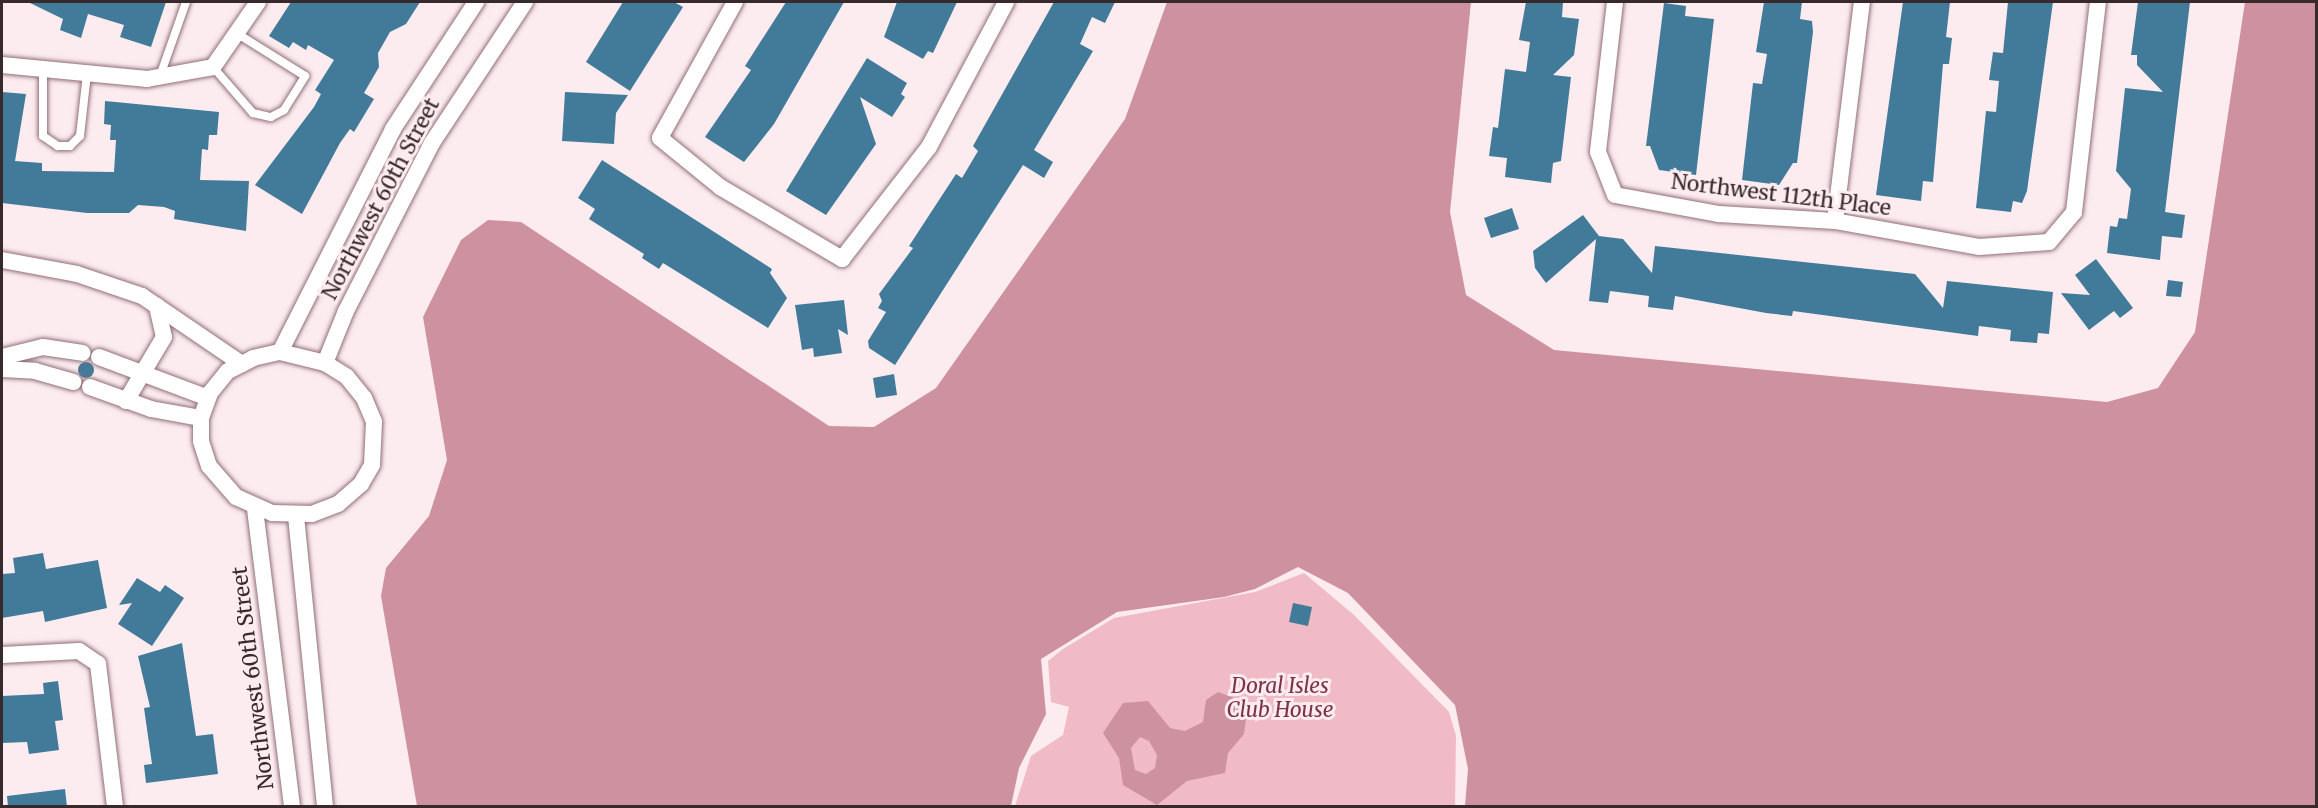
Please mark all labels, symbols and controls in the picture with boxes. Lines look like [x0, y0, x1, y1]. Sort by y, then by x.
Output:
street label: Northwest 60th Street [317, 94, 445, 304]
street label: Northwest 112th Place [1670, 169, 1892, 221]
street label: Northwest 60th Street [227, 565, 279, 791]
park label: Doral Isles Club House [1227, 673, 1333, 723]

